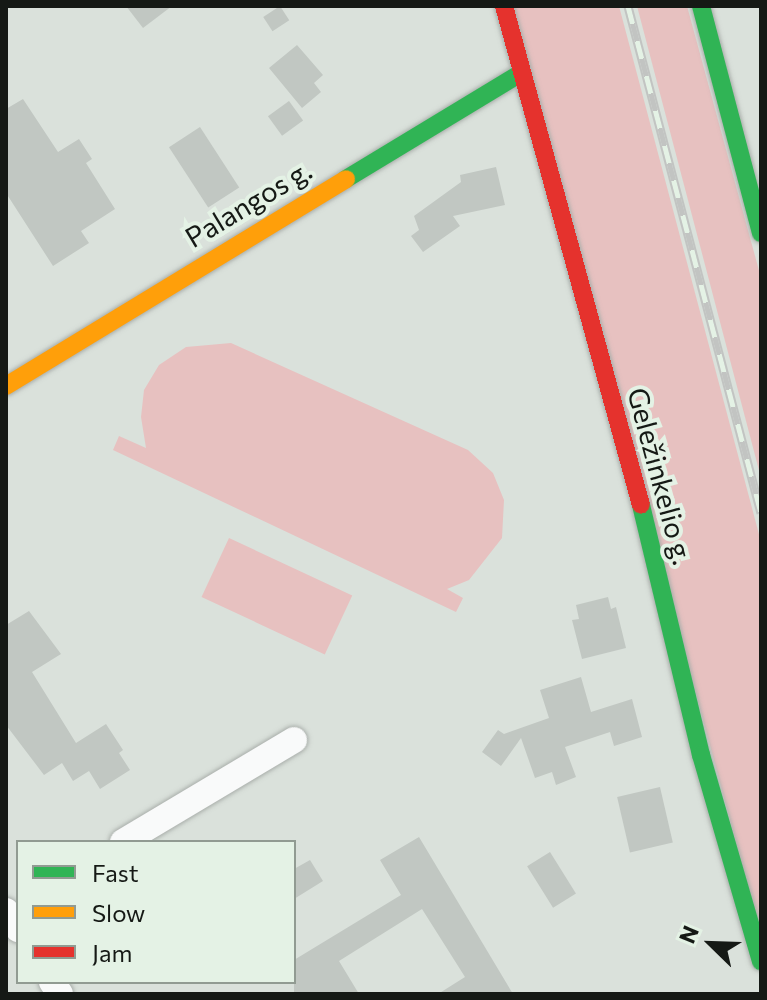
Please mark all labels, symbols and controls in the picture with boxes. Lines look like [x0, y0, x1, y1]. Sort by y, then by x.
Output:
street label: Palangos g. [179, 152, 317, 254]
street label: Geležinkelio g. [621, 384, 701, 568]
legend [16, 840, 296, 984]
text: Fast [92, 858, 139, 887]
text: Slow [92, 898, 145, 927]
north arrow [671, 904, 751, 984]
text: N [673, 922, 704, 947]
text: Jam [92, 938, 132, 967]

